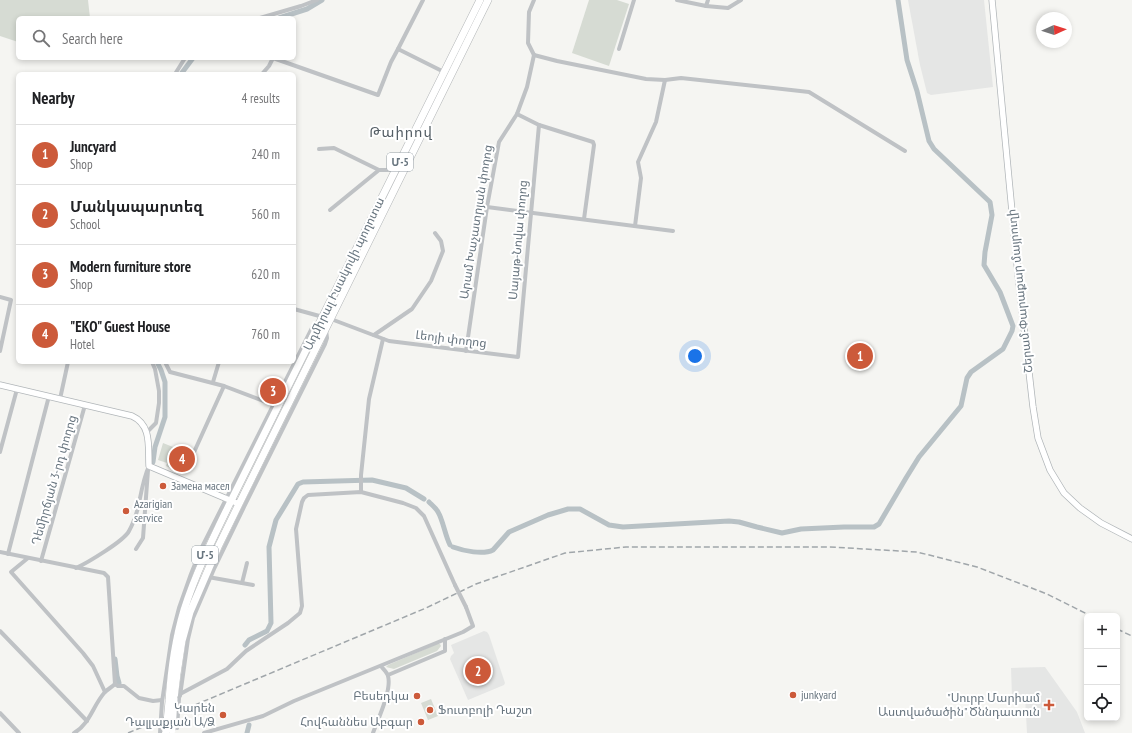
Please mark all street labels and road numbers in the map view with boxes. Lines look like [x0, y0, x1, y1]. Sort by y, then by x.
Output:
street label: Արամ Խաչատրյան փողոց [456, 144, 495, 300]
road number: Մ-5 [387, 153, 413, 171]
street label: Սայաթ-Նովա փողոց [505, 179, 530, 301]
street label: Ադմիրալ Իսակովի պողոտա [300, 195, 387, 353]
street label: Շերամ-Փարաքար մայրուղի [1003, 208, 1036, 374]
street label: Լեոյի փողոց [415, 327, 488, 350]
street label: Դեմիրճյան 3-րդ փողոց [28, 413, 79, 547]
road number: Մ-5 [192, 546, 218, 564]

